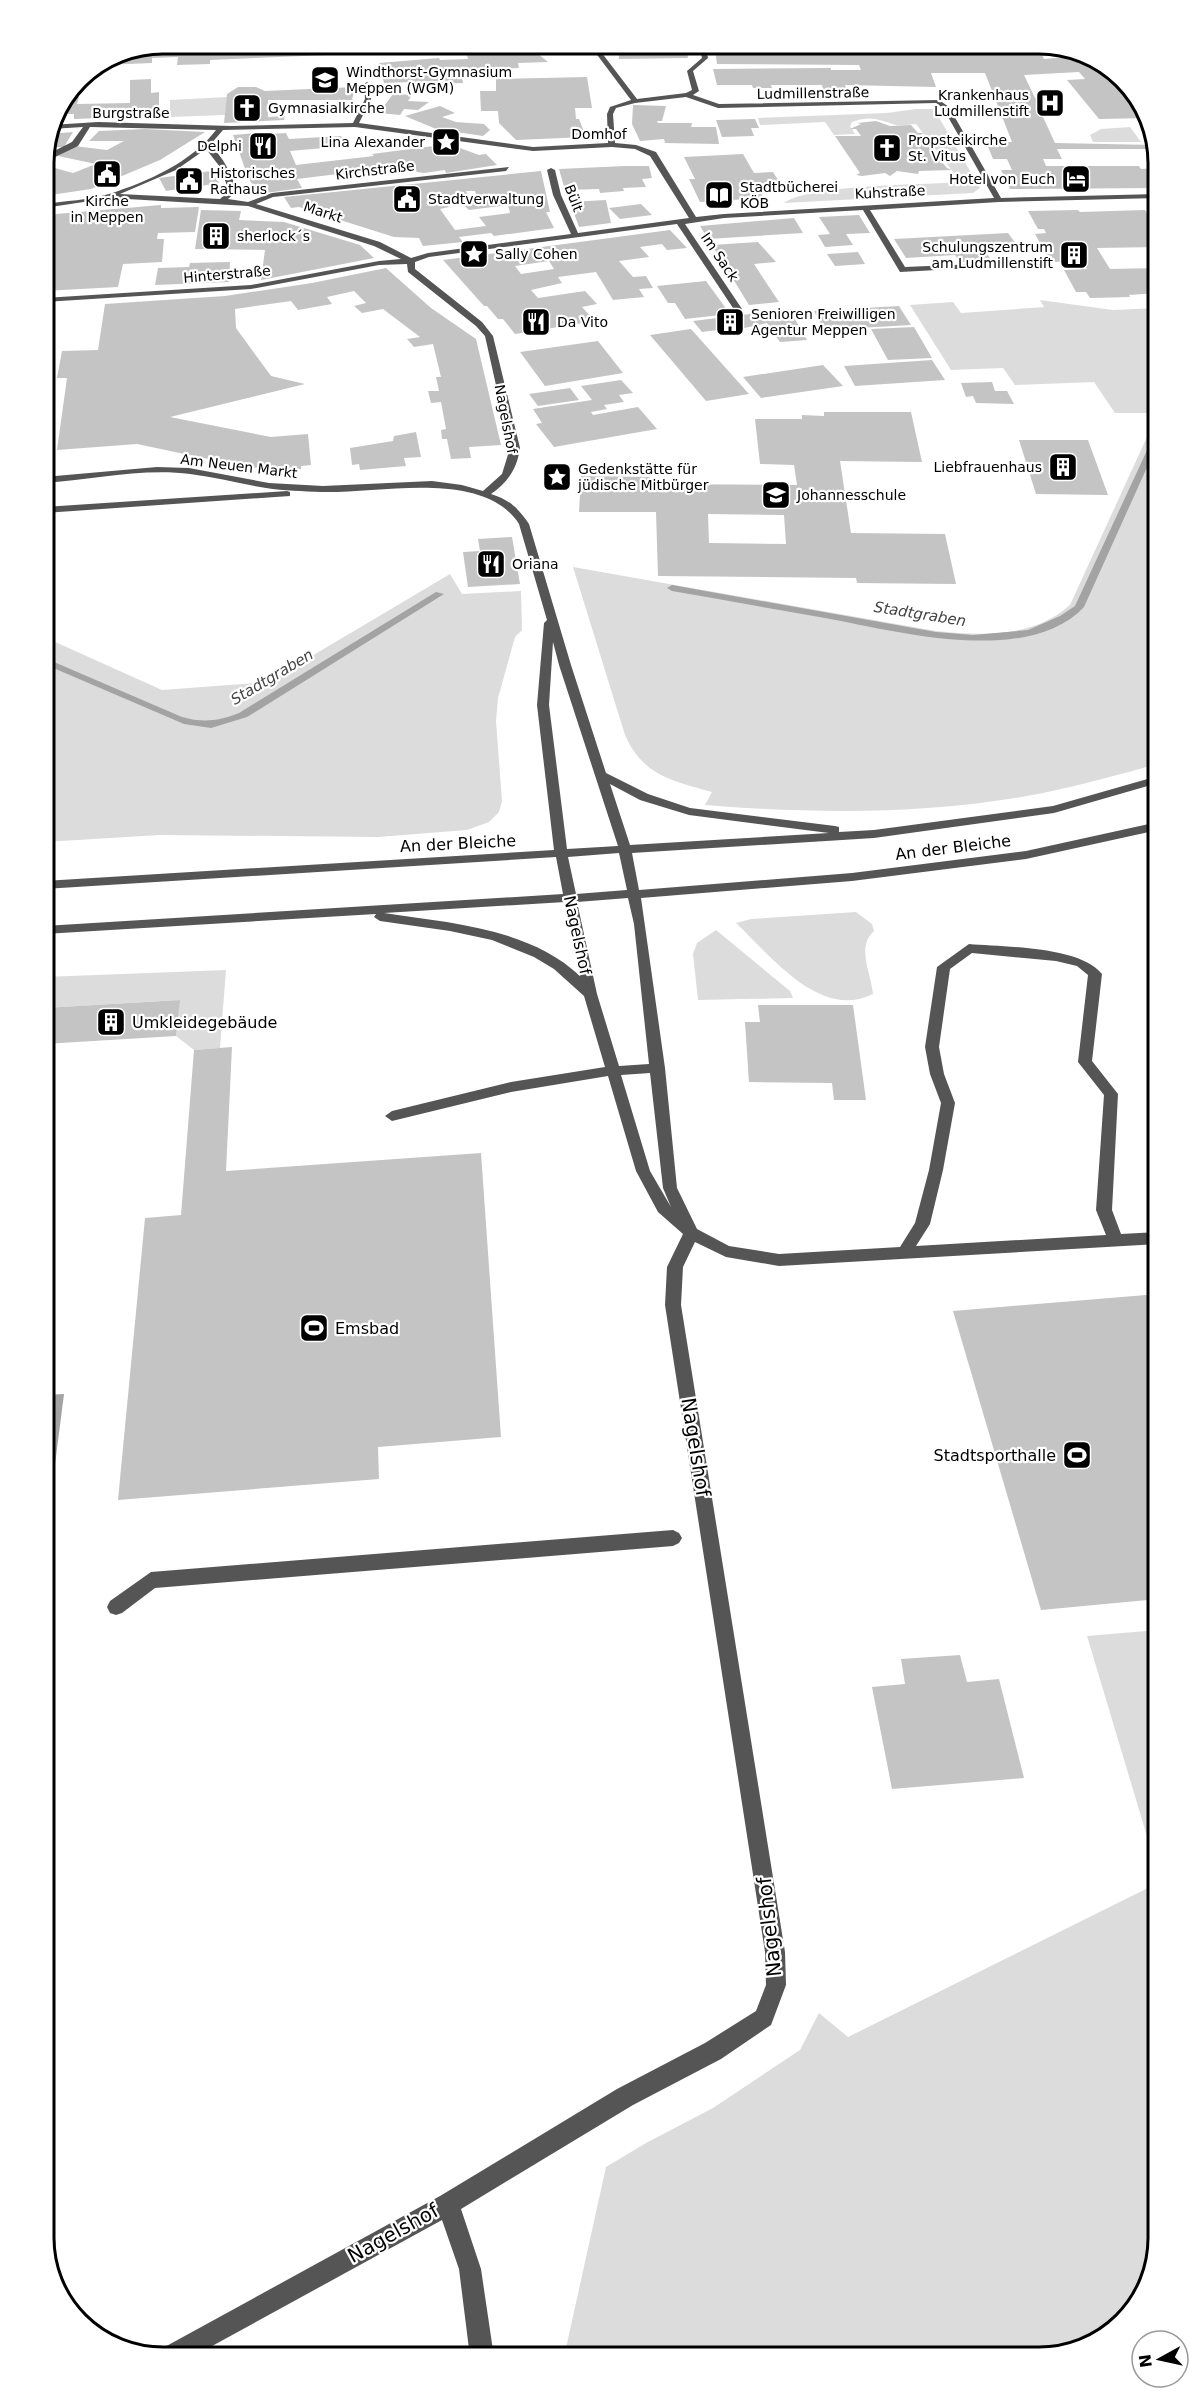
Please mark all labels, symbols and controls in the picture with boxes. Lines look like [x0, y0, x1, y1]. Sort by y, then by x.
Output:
school or university icon: Windthorst-Gymnasium Meppen (WGM) [309, 64, 341, 96]
place label: Windthorst-Gymnasium Meppen (WGM) [346, 64, 512, 96]
street label: Ludmillenstraße [757, 84, 869, 102]
place label: Krankenhaus Ludmillenstift [934, 87, 1030, 119]
hospital icon: Krankenhaus Ludmillenstift [1034, 87, 1066, 119]
church icon: Gymnasialkirche [231, 92, 263, 124]
place label: Gymnasialkirche [268, 100, 385, 116]
street label: Burgstraße [92, 105, 170, 121]
place icon: Lina Alexander [430, 126, 462, 158]
street label: Domhof [571, 126, 628, 142]
restaurant icon: Delphi [247, 130, 279, 162]
church icon: Propsteikirche St. Vitus [871, 132, 903, 164]
place label: Propsteikirche St. Vitus [908, 132, 1007, 164]
place label: Lina Alexander [321, 134, 425, 150]
place label: Delphi [197, 138, 242, 154]
street label: Kirchstraße [335, 157, 415, 183]
public building icon: Kirche in Meppen [91, 158, 123, 190]
hotel icon: Hotel von Euch [1060, 163, 1092, 195]
public building icon: Historisches Rathaus [173, 165, 205, 197]
place label: Historisches Rathaus [210, 165, 295, 197]
place label: Hotel von Euch [949, 171, 1055, 187]
library icon: Stadtbücherei KÖB [703, 179, 735, 211]
place label: Stadtbücherei KÖB [740, 179, 838, 211]
street label: Bült [562, 182, 587, 214]
street label: Kuhstraße [854, 182, 926, 202]
public building icon: Stadtverwaltung [391, 183, 423, 215]
place label: Stadtverwaltung [428, 191, 544, 207]
place label: Kirche in Meppen [70, 193, 144, 225]
street label: Markt [301, 198, 345, 226]
building icon: sherlock´s [200, 220, 232, 252]
place label: sherlock´s [237, 228, 310, 244]
street label: Im Sack [698, 230, 743, 285]
place icon: Sally Cohen [458, 238, 490, 270]
place label: Schulungszentrum am Ludmillenstift [922, 239, 1054, 271]
building icon: Schulungszentrum am Ludmillenstift [1058, 239, 1090, 271]
place label: Sally Cohen [495, 246, 578, 262]
street label: Hinterstraße [183, 262, 271, 286]
restaurant icon: Da Vito [520, 306, 552, 338]
building icon: Senioren Freiwilligen Agentur Meppen [714, 306, 746, 338]
place label: Senioren Freiwilligen Agentur Meppen [751, 306, 896, 338]
place label: Da Vito [557, 314, 608, 330]
street label: Nagelshof [491, 383, 521, 456]
street label: Am Neuen Markt [180, 451, 299, 481]
building icon: Liebfrauenhaus [1047, 451, 1079, 483]
place label: Liebfrauenhaus [934, 459, 1042, 475]
place icon: Gedenkstätte für jüdische Mitbürger [541, 461, 573, 493]
place label: Gedenkstätte für jüdische Mitbürger [577, 461, 709, 493]
school or university icon: Johannesschule [760, 479, 792, 511]
place label: Johannesschule [796, 487, 906, 503]
restaurant icon: Oriana [475, 548, 507, 580]
place label: Oriana [512, 556, 559, 572]
water label: Stadtgraben [873, 598, 967, 630]
water label: Stadtgraben [227, 645, 317, 709]
street label: An der Bleiche [399, 831, 517, 856]
street label: An der Bleiche [894, 831, 1012, 864]
street label: Nagelshof [560, 894, 595, 977]
building icon: Umkleidegebäude [95, 1006, 127, 1038]
place label: Umkleidegebäude [132, 1013, 277, 1032]
sports icon: Emsbad [298, 1312, 330, 1344]
place label: Emsbad [335, 1319, 399, 1338]
street label: Nagelshof [676, 1396, 716, 1499]
sports icon: Stadtsporthalle [1061, 1439, 1093, 1471]
place label: Stadtsporthalle [934, 1446, 1056, 1465]
street label: Nagelshof [752, 1875, 786, 1978]
street label: Nagelshof [343, 2198, 443, 2268]
north arrow [1130, 2329, 1190, 2389]
text: N [1135, 2353, 1156, 2369]

